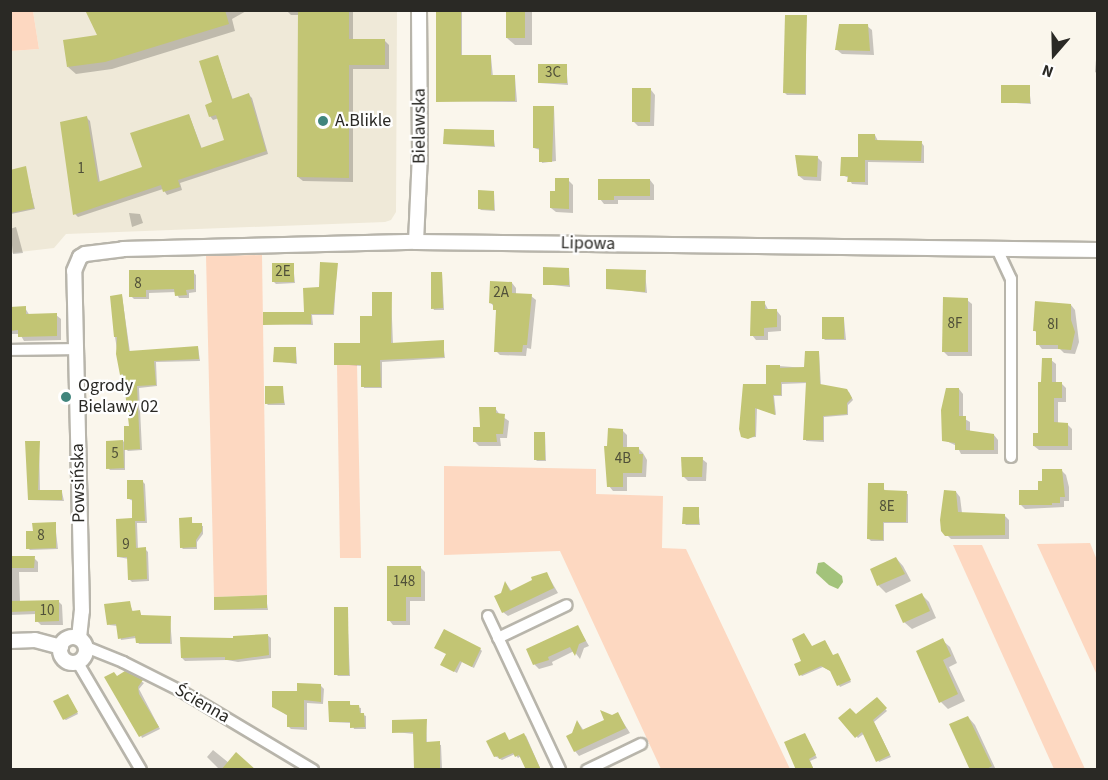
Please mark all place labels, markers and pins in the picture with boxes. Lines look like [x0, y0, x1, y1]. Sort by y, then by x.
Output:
place label: A.Blikle [335, 110, 391, 132]
marker: A.Blikle [316, 114, 330, 128]
place label: Ogrody Bielawy 02 [78, 376, 158, 418]
marker: Ogrody Bielawy 02 [59, 390, 73, 404]

